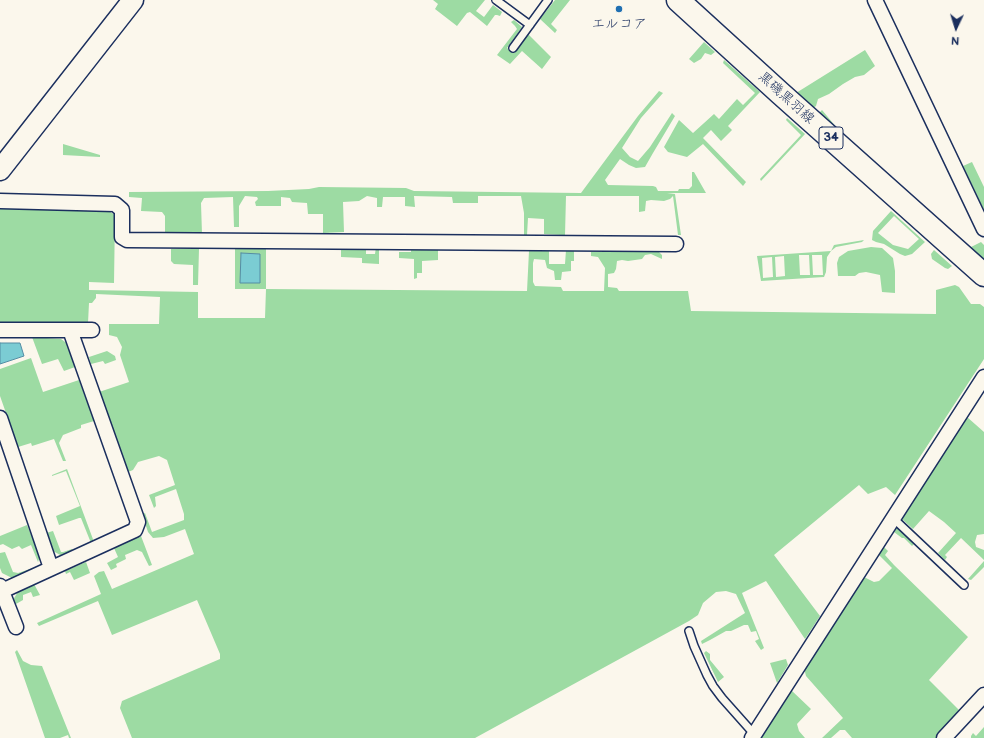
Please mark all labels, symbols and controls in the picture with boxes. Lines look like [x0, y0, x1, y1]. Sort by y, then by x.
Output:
marker: エルコア [614, 4, 624, 14]
north arrow [936, 8, 976, 48]
place label: エルコア [591, 16, 647, 32]
text: N [951, 34, 960, 47]
street label: 黒磯黒羽線 [754, 68, 818, 128]
road number: 34 [819, 127, 843, 149]

